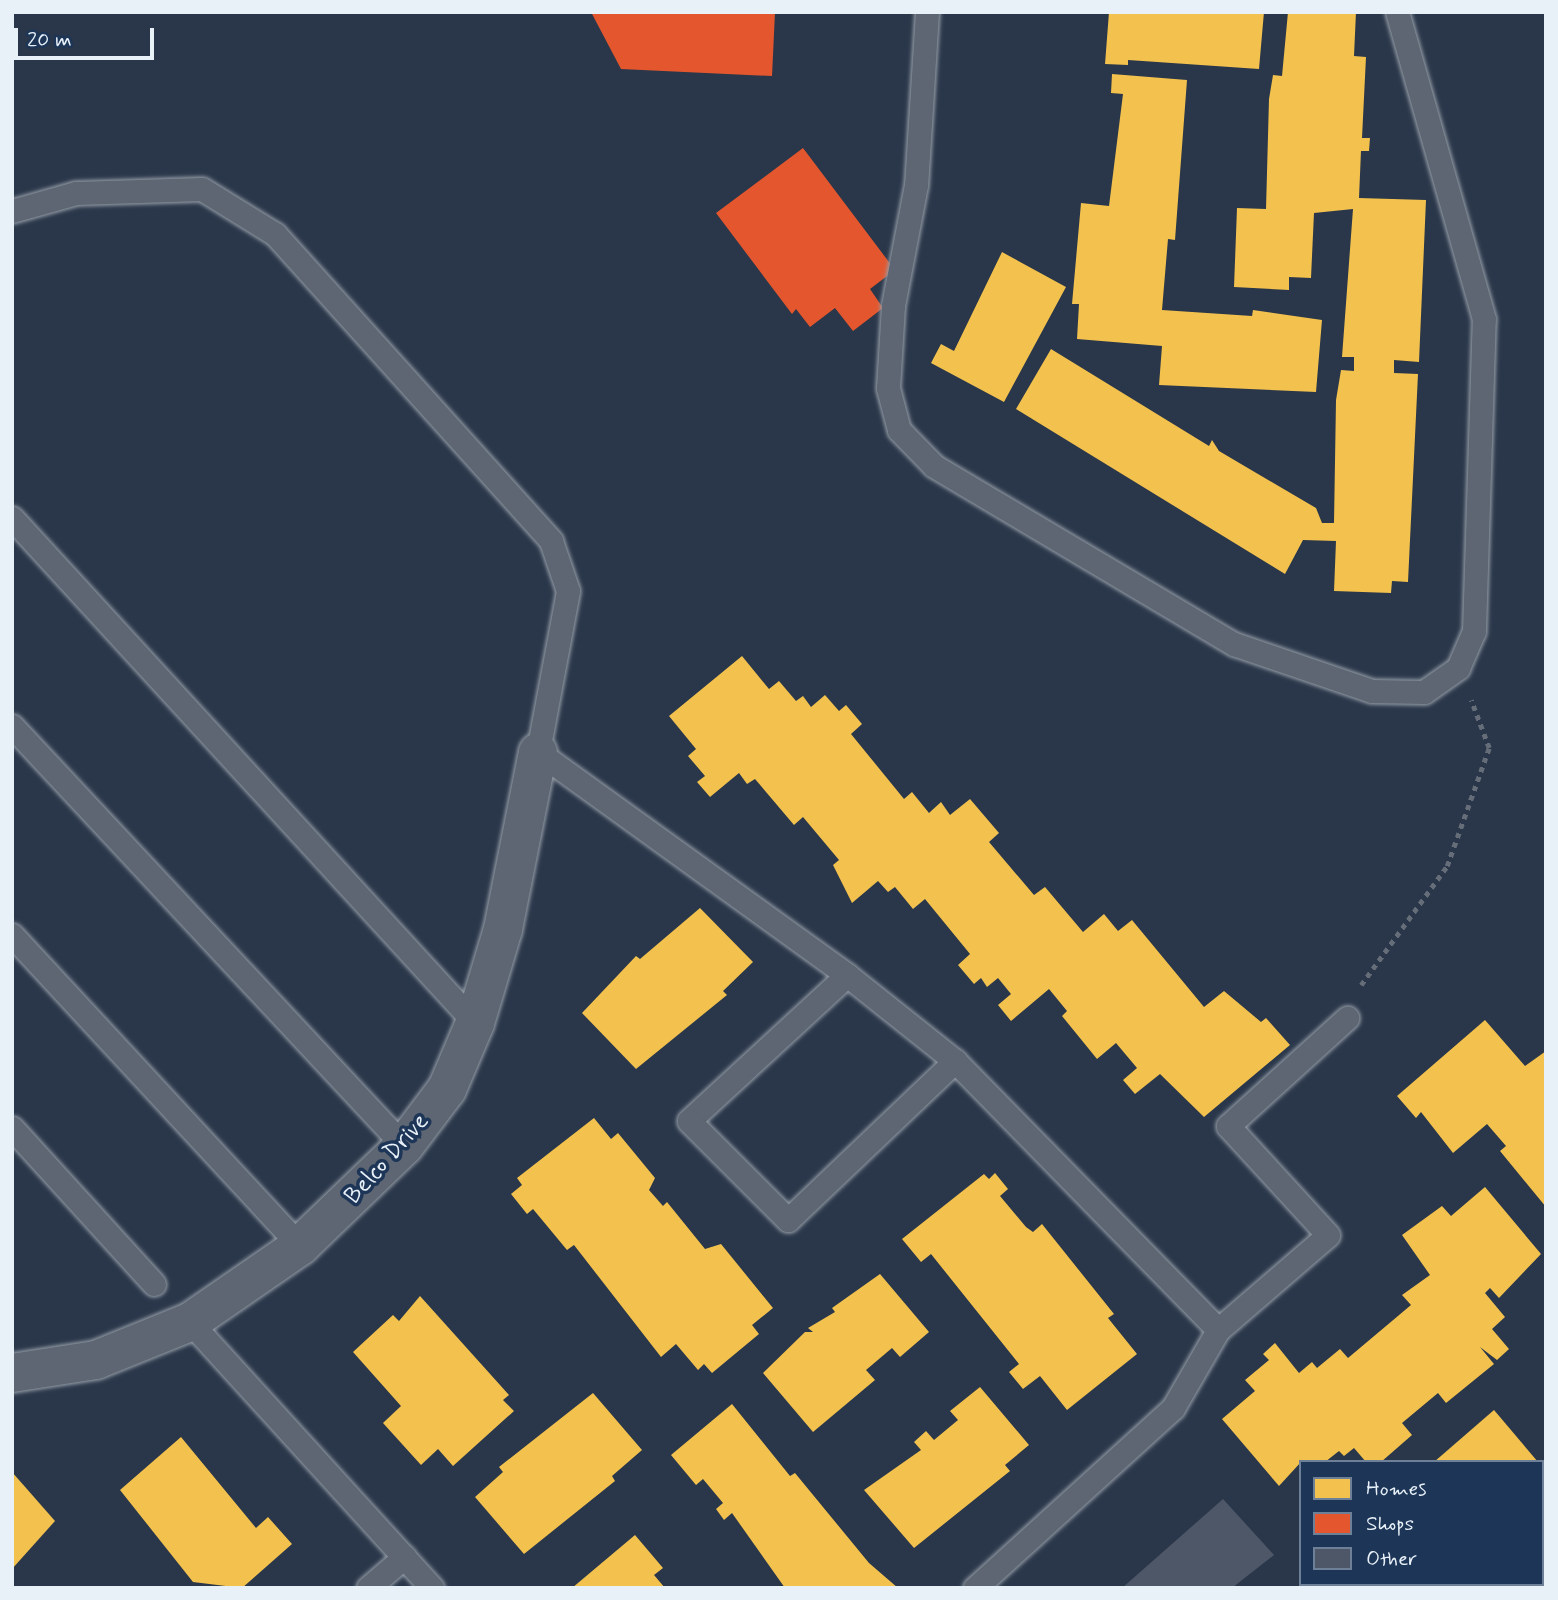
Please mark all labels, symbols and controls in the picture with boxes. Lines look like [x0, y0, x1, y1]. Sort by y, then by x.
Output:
scale bar [18, 14, 158, 58]
text: 20 m [27, 26, 72, 54]
street label: Belco Drive [339, 1108, 435, 1210]
legend [1299, 1460, 1544, 1586]
text: Homes [1366, 1475, 1426, 1503]
text: Shops [1366, 1510, 1414, 1538]
text: Other [1366, 1545, 1417, 1573]

